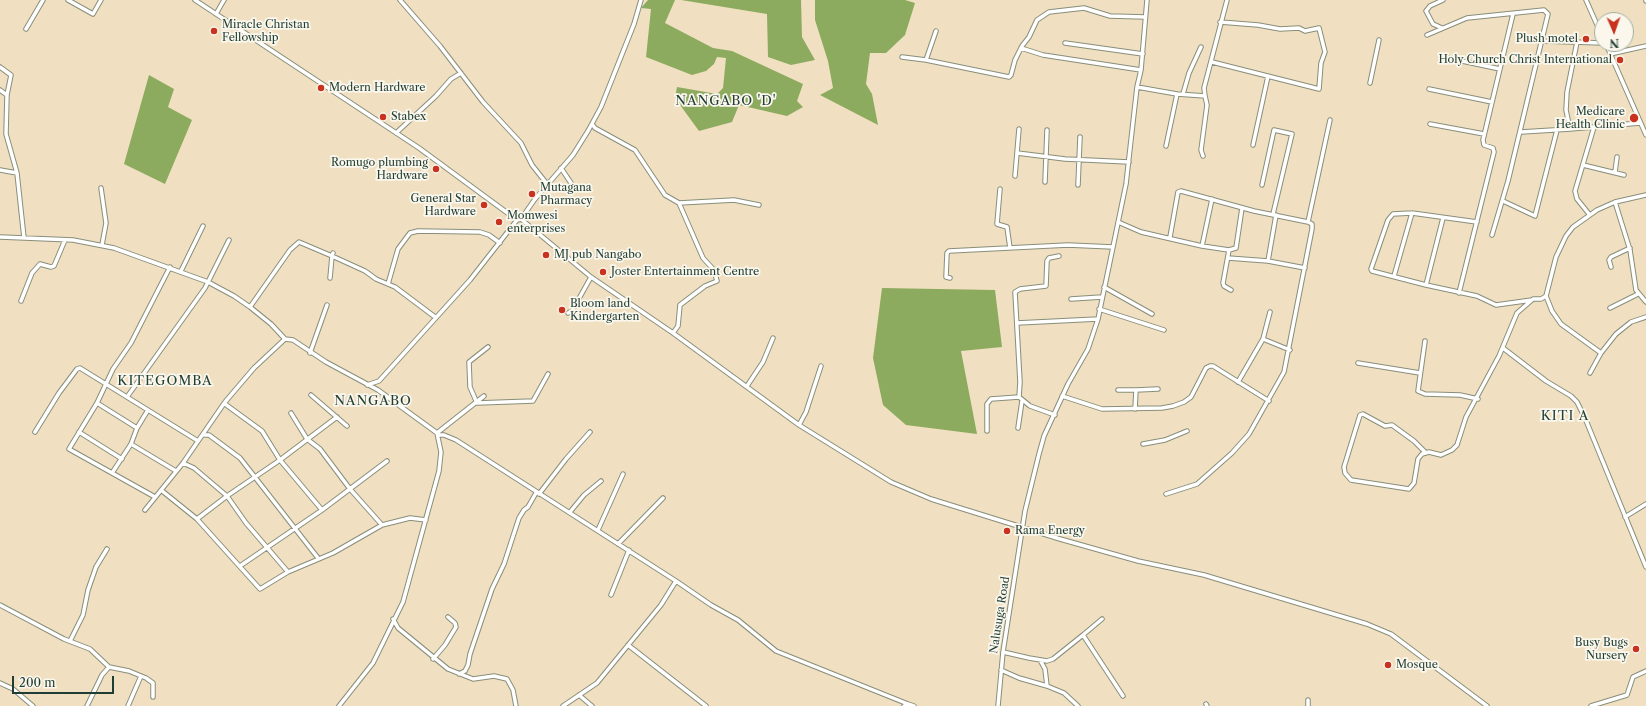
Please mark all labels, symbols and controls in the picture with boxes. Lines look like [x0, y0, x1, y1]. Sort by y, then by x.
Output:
north arrow [1594, 12, 1634, 52]
place label: Miracle Christan Fellowship [222, 18, 310, 44]
marker: Miracle Christan Fellowship [209, 26, 219, 36]
place label: Plush motel [1516, 32, 1578, 46]
marker: Plush motel [1581, 34, 1591, 44]
text: N [1609, 36, 1619, 50]
place label: Holy Church Christ International [1438, 53, 1612, 67]
marker: Holy Church Christ International [1615, 55, 1625, 65]
place label: Modern Hardware [329, 81, 425, 95]
marker: Modern Hardware [316, 83, 326, 93]
district label: NANGABO 'D' [675, 93, 777, 109]
place label: Medicare Health Clinic [1556, 105, 1625, 131]
place label: Stabex [391, 110, 426, 124]
marker: Stabex [378, 112, 388, 122]
marker: Medicare Health Clinic [1628, 112, 1640, 124]
place label: Romugo plumbing Hardware [331, 156, 428, 182]
marker: Romugo plumbing Hardware [431, 164, 441, 174]
place label: Mutagana Pharmacy [540, 181, 592, 207]
marker: Mutagana Pharmacy [527, 189, 537, 199]
place label: General Star Hardware [410, 192, 476, 218]
marker: General Star Hardware [479, 200, 489, 210]
place label: Momwesi enterprises [507, 209, 565, 235]
marker: Momwesi enterprises [494, 217, 504, 227]
place label: MJ pub Nangabo [554, 248, 642, 262]
marker: MJ pub Nangabo [541, 250, 551, 260]
place label: Joster Entertainment Centre [611, 265, 759, 279]
marker: Joster Entertainment Centre [598, 267, 608, 277]
place label: Bloom land Kindergarten [570, 297, 639, 323]
marker: Bloom land Kindergarten [557, 305, 567, 315]
district label: KITEGOMBA [117, 373, 213, 389]
district label: NANGABO [334, 393, 412, 409]
district label: KITI A [1541, 408, 1589, 424]
place label: Rama Energy [1015, 524, 1085, 538]
marker: Rama Energy [1002, 526, 1012, 536]
street label: Nalusuga Road [987, 575, 1013, 655]
place label: Busy Bugs Nursery [1575, 636, 1628, 662]
marker: Busy Bugs Nursery [1631, 644, 1641, 654]
place label: Mosque [1396, 658, 1438, 672]
marker: Mosque [1383, 660, 1393, 670]
scale bar [14, 668, 116, 694]
text: 200 m [19, 675, 56, 690]

